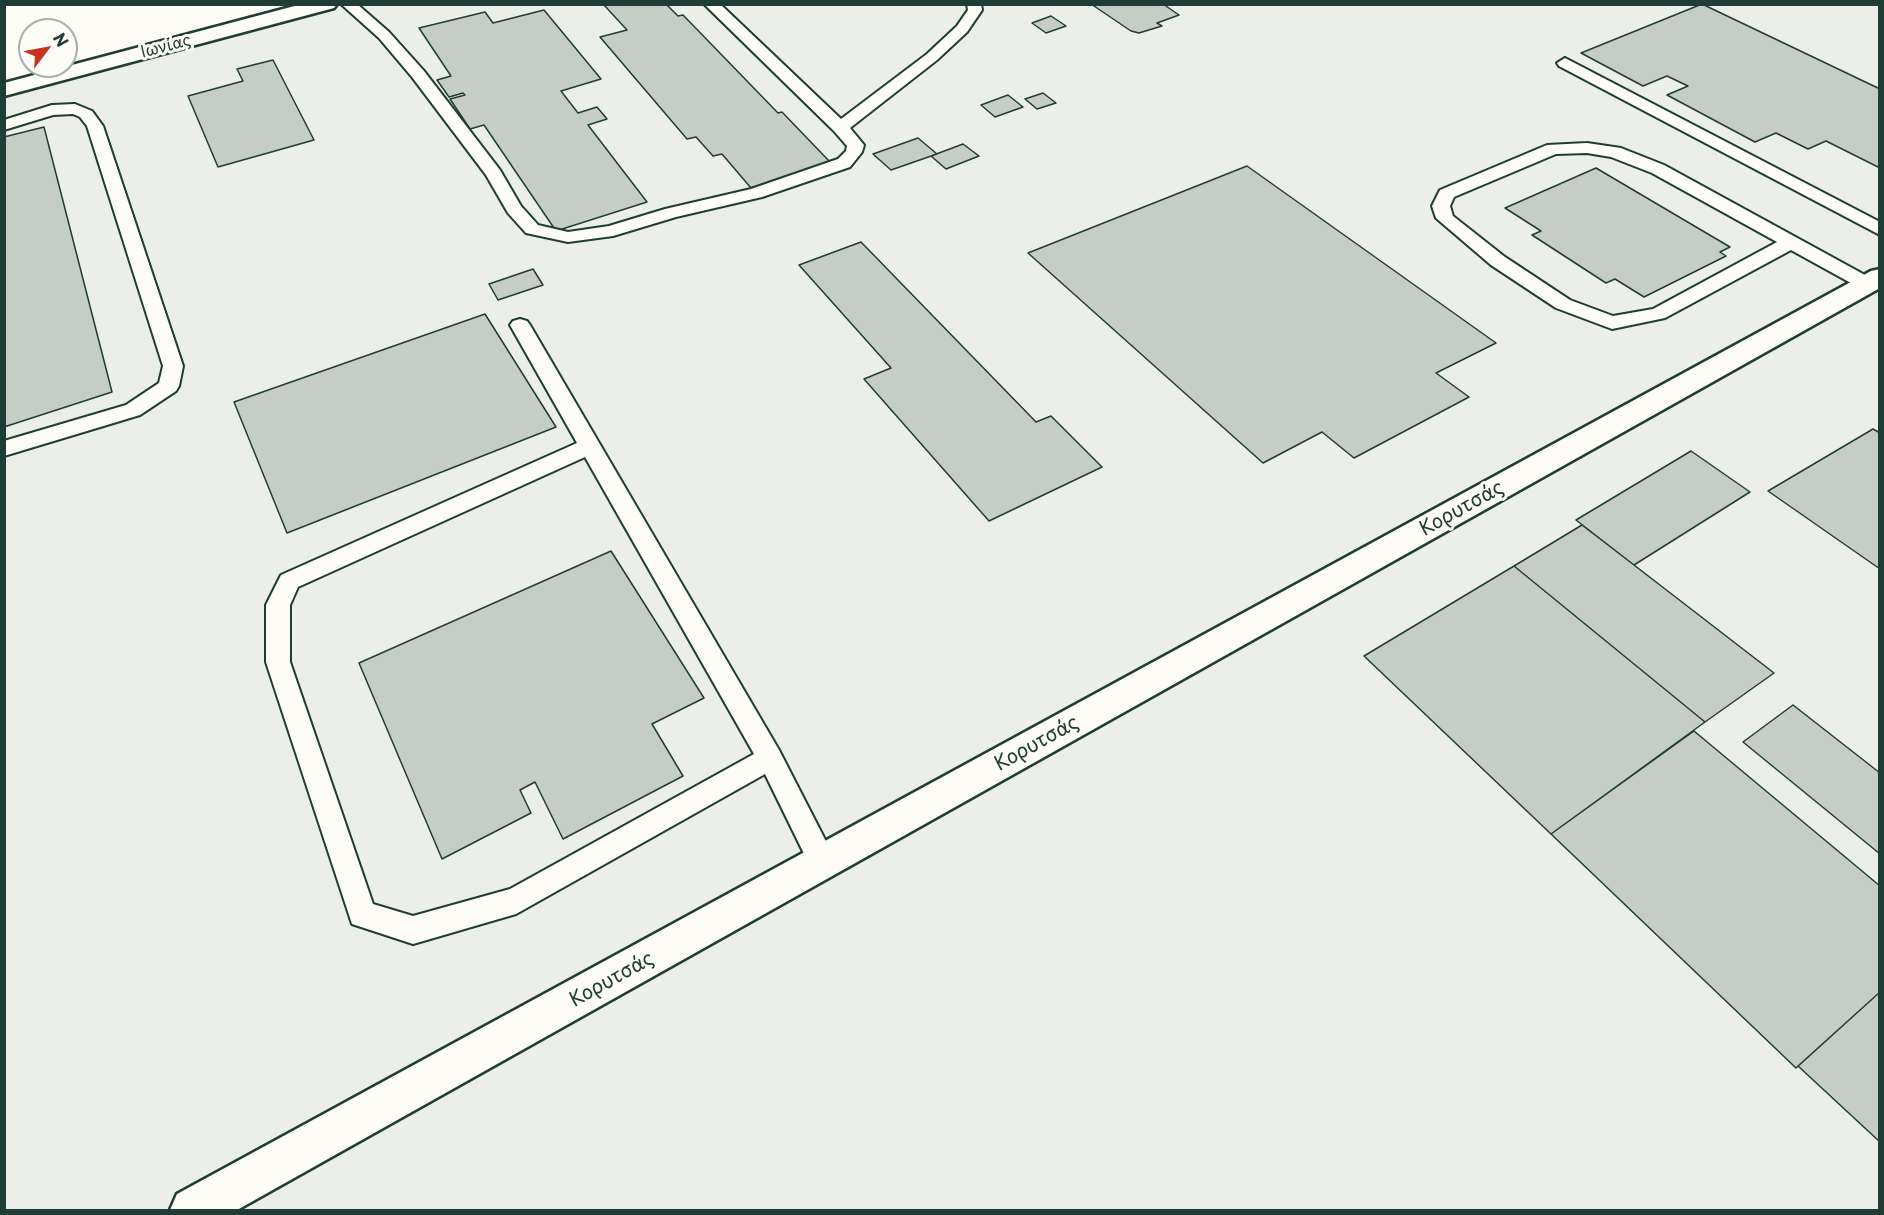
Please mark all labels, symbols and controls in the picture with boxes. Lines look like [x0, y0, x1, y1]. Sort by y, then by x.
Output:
north arrow [18, 18, 78, 78]
text: N [48, 28, 75, 51]
street label: Ιωνίας [139, 31, 193, 63]
street label: Κορυτσάς [1416, 476, 1508, 542]
street label: Κορυτσάς [991, 711, 1083, 777]
street label: Κορυτσάς [566, 947, 658, 1013]

